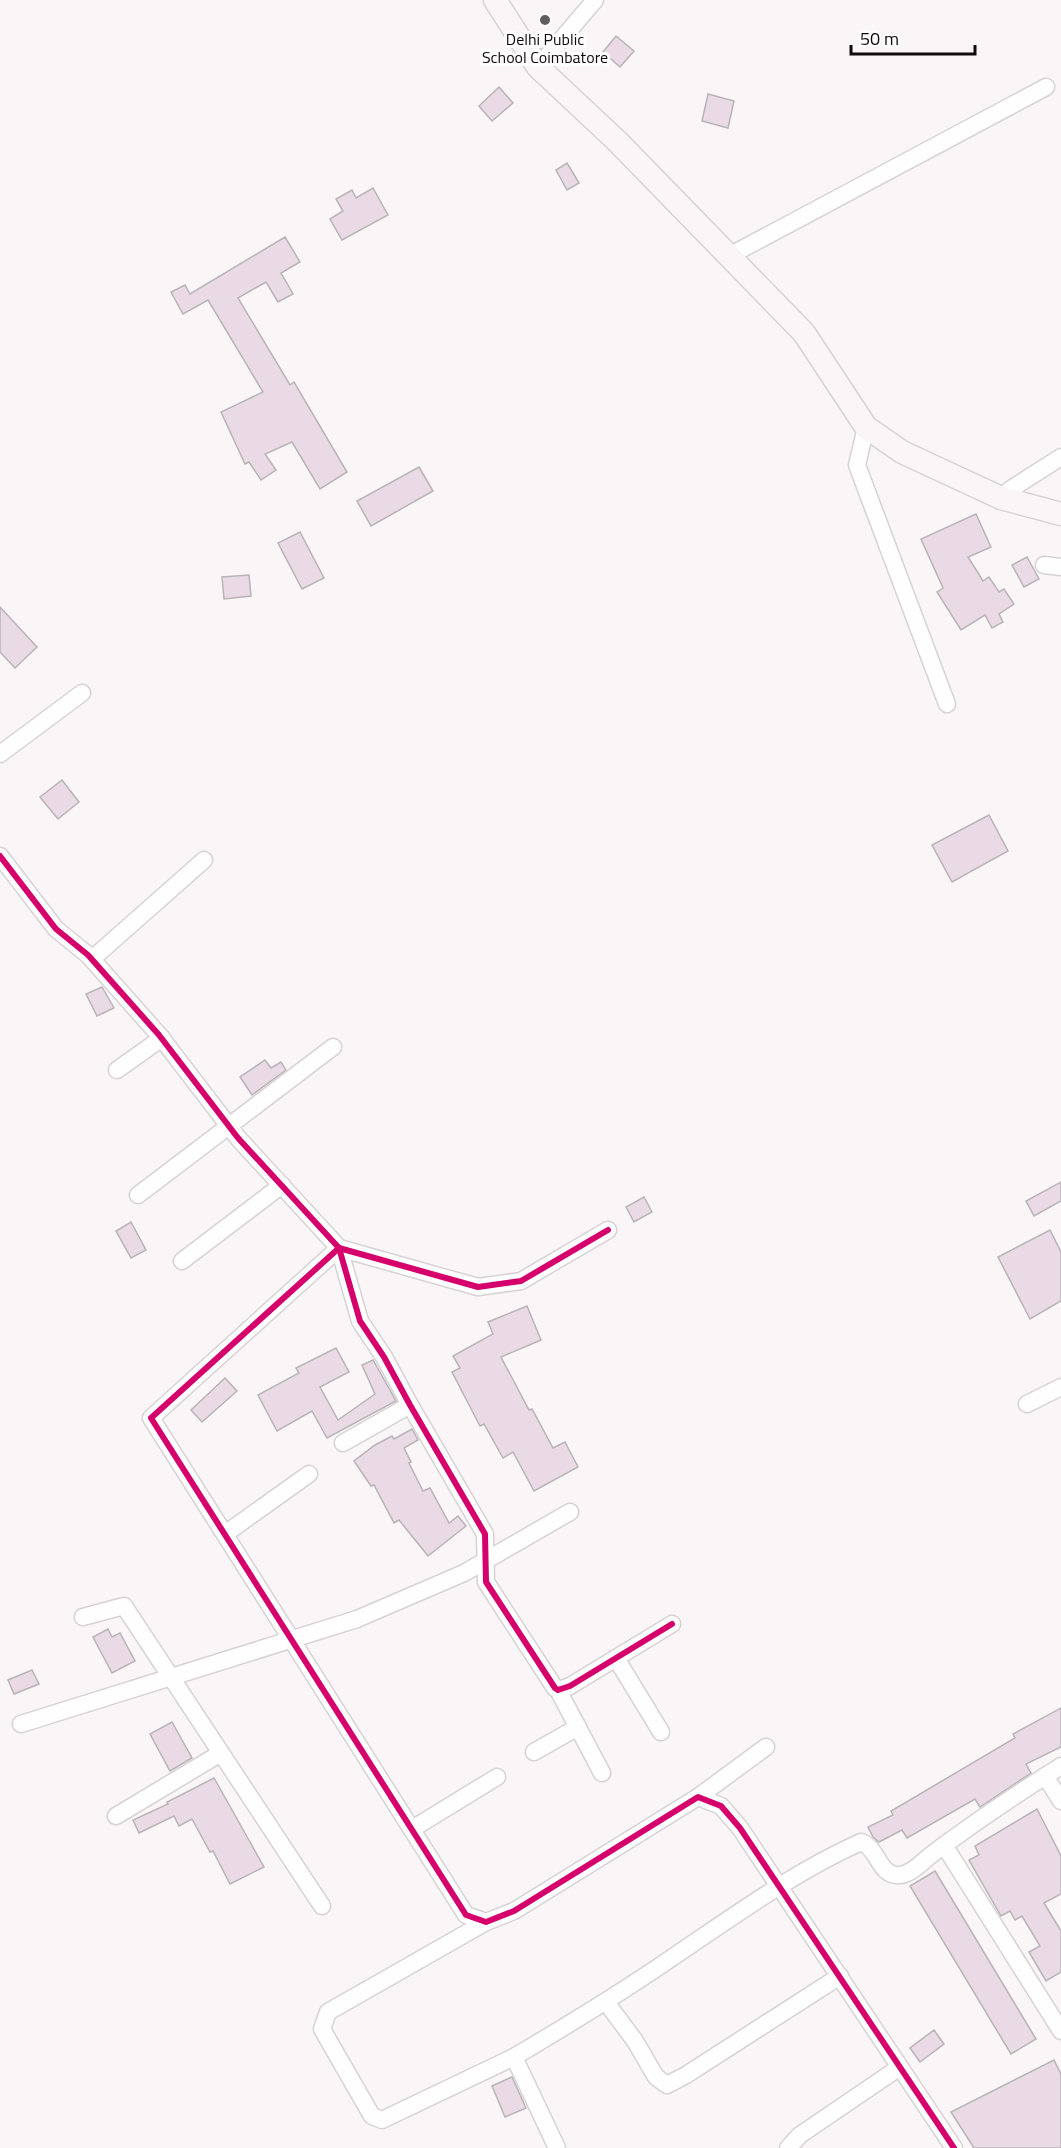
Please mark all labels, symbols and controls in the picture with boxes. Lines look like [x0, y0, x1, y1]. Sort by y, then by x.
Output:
marker: Delhi Public School Coimbatore [538, 13, 552, 27]
scale bar [851, 18, 976, 56]
text: 50 m [860, 25, 899, 52]
place label: Delhi Public School Coimbatore [482, 27, 608, 69]

